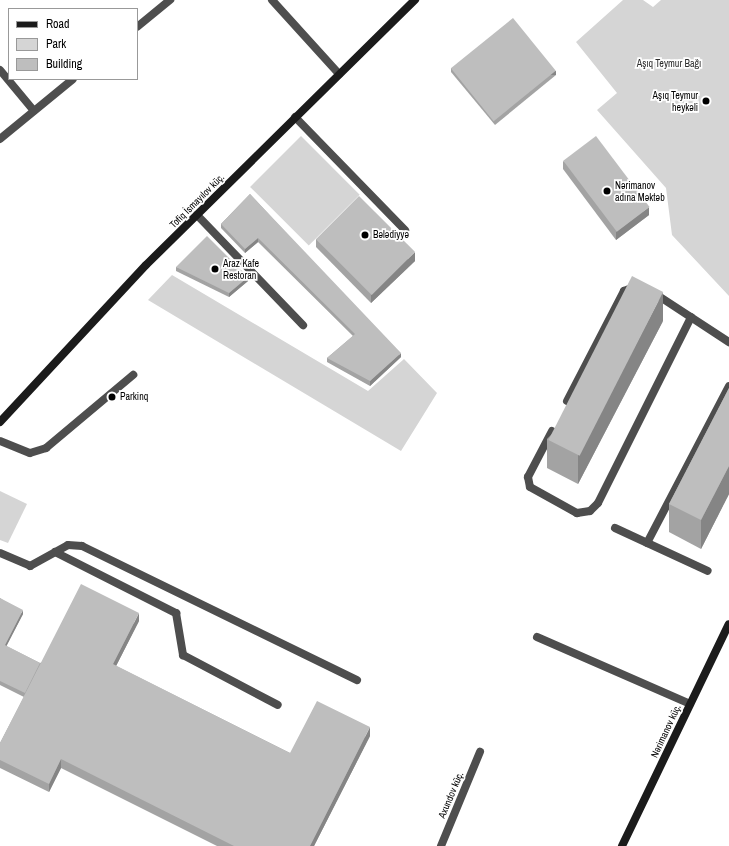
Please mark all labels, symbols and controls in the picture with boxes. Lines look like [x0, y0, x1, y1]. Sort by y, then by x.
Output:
legend [8, 8, 138, 80]
text: Road [46, 16, 70, 32]
text: Park [46, 36, 66, 52]
text: Building [46, 56, 82, 72]
park label: Aşıq Teymur Bağı [637, 58, 701, 70]
place label: Aşıq Teymur heykəli [652, 89, 698, 112]
marker: Aşıq Teymur heykəli [701, 96, 711, 106]
street label: Tofiq İsmayılov küç. [167, 171, 227, 231]
place label: Nərimanov adına Məktəb [615, 179, 665, 202]
marker: Nərimanov adına Məktəb [602, 186, 612, 196]
place label: Bələdiyyə [373, 229, 409, 241]
marker: Bələdiyyə [360, 230, 370, 240]
place label: Araz Kafe Restoran [223, 257, 259, 280]
marker: Araz Kafe Restoran [210, 264, 220, 274]
place label: Parkinq [120, 391, 148, 403]
marker: Parkinq [107, 392, 117, 402]
street label: Nərimanov küç. [648, 702, 684, 760]
street label: Axundov küç. [436, 770, 466, 820]

